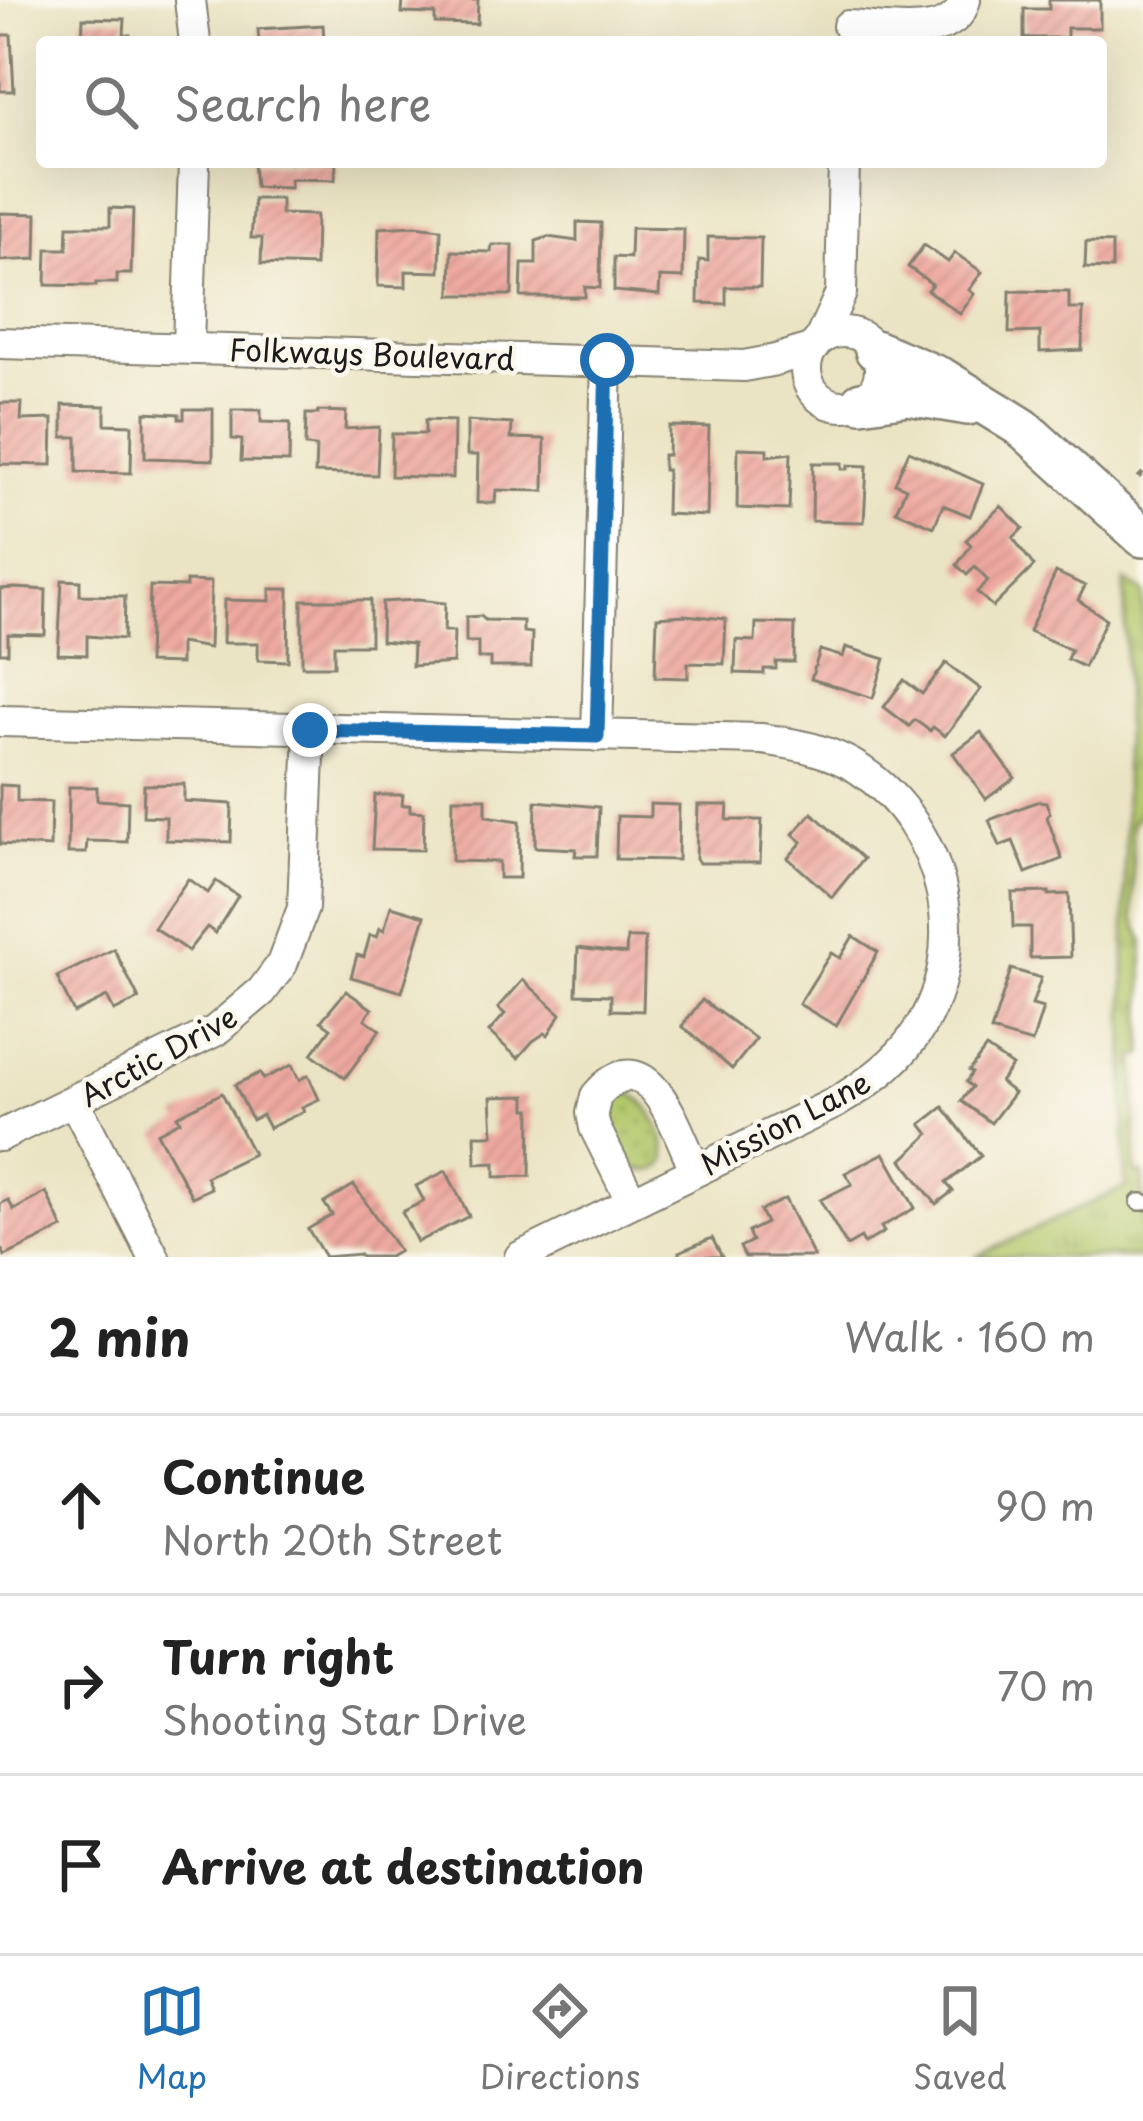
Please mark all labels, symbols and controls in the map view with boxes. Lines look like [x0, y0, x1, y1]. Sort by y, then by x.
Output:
search box [36, 36, 1107, 168]
text: Search here [174, 68, 431, 136]
icon: search [78, 69, 144, 135]
street label: Folkways Boulevard [229, 326, 515, 380]
route start [580, 333, 634, 387]
route end [283, 703, 337, 757]
street label: Arctic Drive [71, 993, 245, 1117]
street label: Mission Lane [692, 1058, 878, 1186]
text: 2 min [48, 1297, 190, 1374]
text: Walk · 160 m [845, 1306, 1095, 1365]
text: Continue [162, 1441, 365, 1509]
icon: ahead [48, 1472, 114, 1538]
text: 90 m [995, 1475, 1095, 1534]
text: North 20th Street [162, 1509, 502, 1568]
text: Turn right [162, 1621, 394, 1689]
icon: right [48, 1652, 114, 1718]
text: 70 m [997, 1655, 1095, 1714]
text: Shooting Star Drive [162, 1689, 527, 1748]
text: Arrive at destination [162, 1831, 645, 1899]
icon: arrive [48, 1832, 114, 1898]
tab: Map [136, 1978, 207, 2100]
tab: Directions [480, 1978, 640, 2100]
tab: Saved [913, 1978, 1007, 2100]

